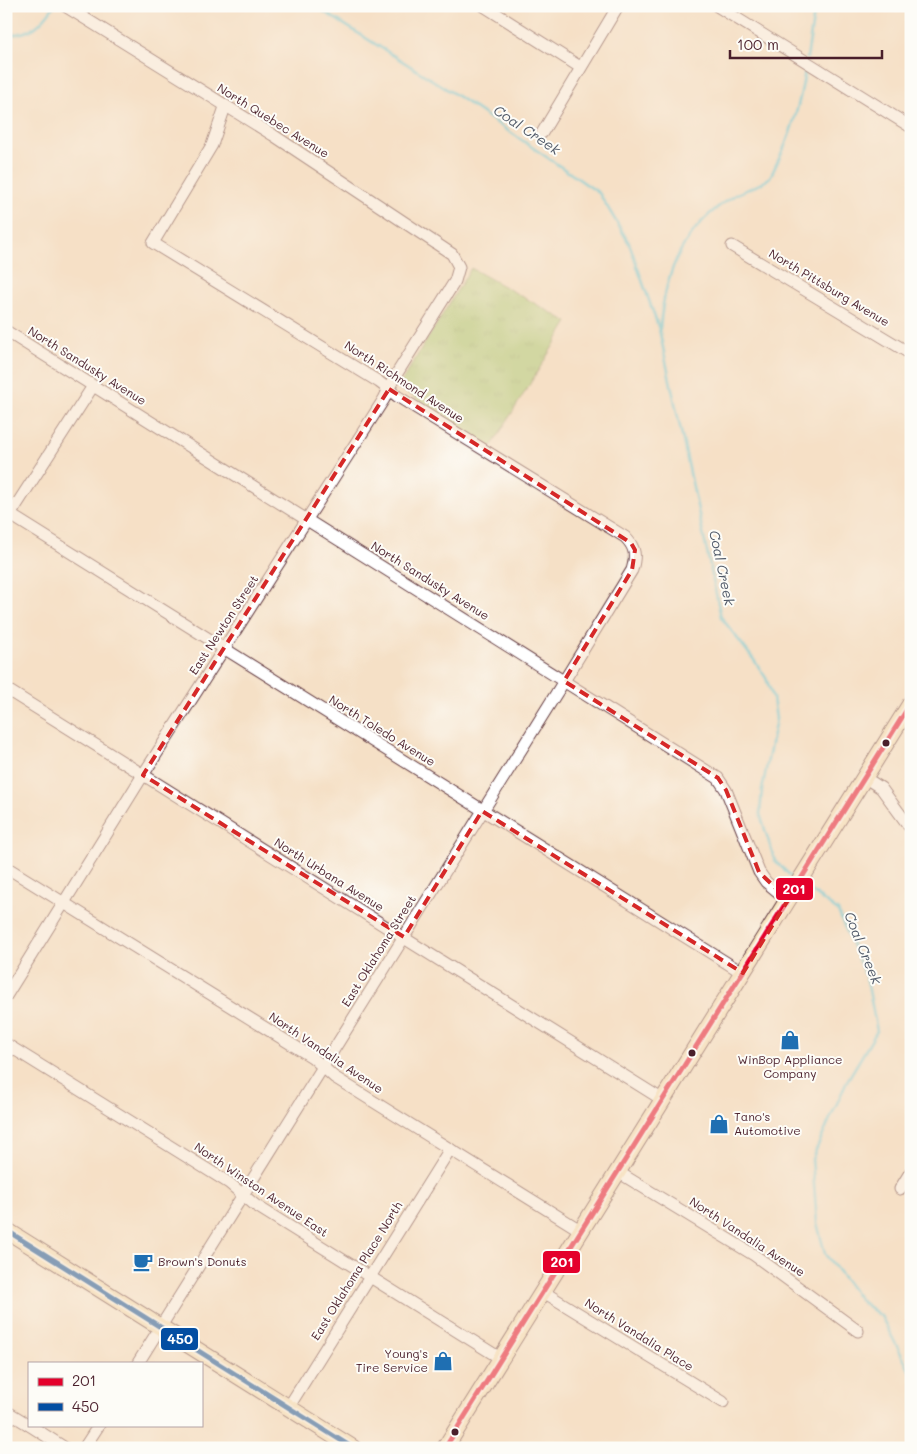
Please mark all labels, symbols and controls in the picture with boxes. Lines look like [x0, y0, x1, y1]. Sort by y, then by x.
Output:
scale bar [730, 28, 882, 60]
text: 100 m [737, 34, 779, 54]
street label: North Quebec Avenue [215, 79, 332, 161]
water label: Coal Creek [490, 100, 565, 159]
street label: North Pittsburg Avenue [766, 245, 893, 329]
street label: North Sandusky Avenue [25, 322, 150, 408]
street label: North Richmond Avenue [342, 336, 467, 426]
water label: Coal Creek [705, 528, 740, 608]
street label: North Sandusky Avenue [368, 537, 493, 623]
street label: East Newton Street [185, 571, 261, 677]
street label: North Toledo Avenue [326, 691, 439, 769]
unlabelled marker [881, 738, 891, 748]
street label: North Urbana Avenue [272, 834, 387, 914]
line badge: 201 [775, 877, 814, 901]
text: 201 [782, 879, 806, 898]
street label: East Oklahoma Street [337, 892, 419, 1009]
water label: Coal Creek [840, 909, 887, 987]
street label: North Vandalia Avenue [266, 1008, 387, 1096]
shop icon: WinBop Appliance Company [779, 1029, 801, 1051]
unlabelled marker [687, 1048, 697, 1058]
place label: WinBop Appliance Company [737, 1051, 843, 1081]
place label: Tano's Automotive [734, 1108, 801, 1138]
shop icon: Tano's Automotive [708, 1113, 730, 1135]
street label: North Winston Avenue East [191, 1138, 332, 1240]
street label: North Vandalia Avenue [687, 1193, 808, 1279]
street label: East Oklahoma Place North [307, 1198, 406, 1343]
line badge: 201 [542, 1250, 581, 1274]
cafe icon: Brown's Donuts [132, 1251, 154, 1273]
text: 201 [550, 1252, 574, 1271]
place label: Brown's Donuts [158, 1253, 247, 1269]
street label: North Vandalia Place [582, 1294, 697, 1374]
line badge: 450 [160, 1327, 199, 1351]
text: 450 [167, 1329, 193, 1348]
place label: Young's Tire Service [356, 1345, 428, 1375]
shop icon: Young's Tire Service [432, 1350, 454, 1372]
legend [28, 1362, 202, 1426]
text: 201 [72, 1370, 96, 1390]
text: 450 [72, 1396, 99, 1416]
unlabelled marker [450, 1427, 460, 1437]

